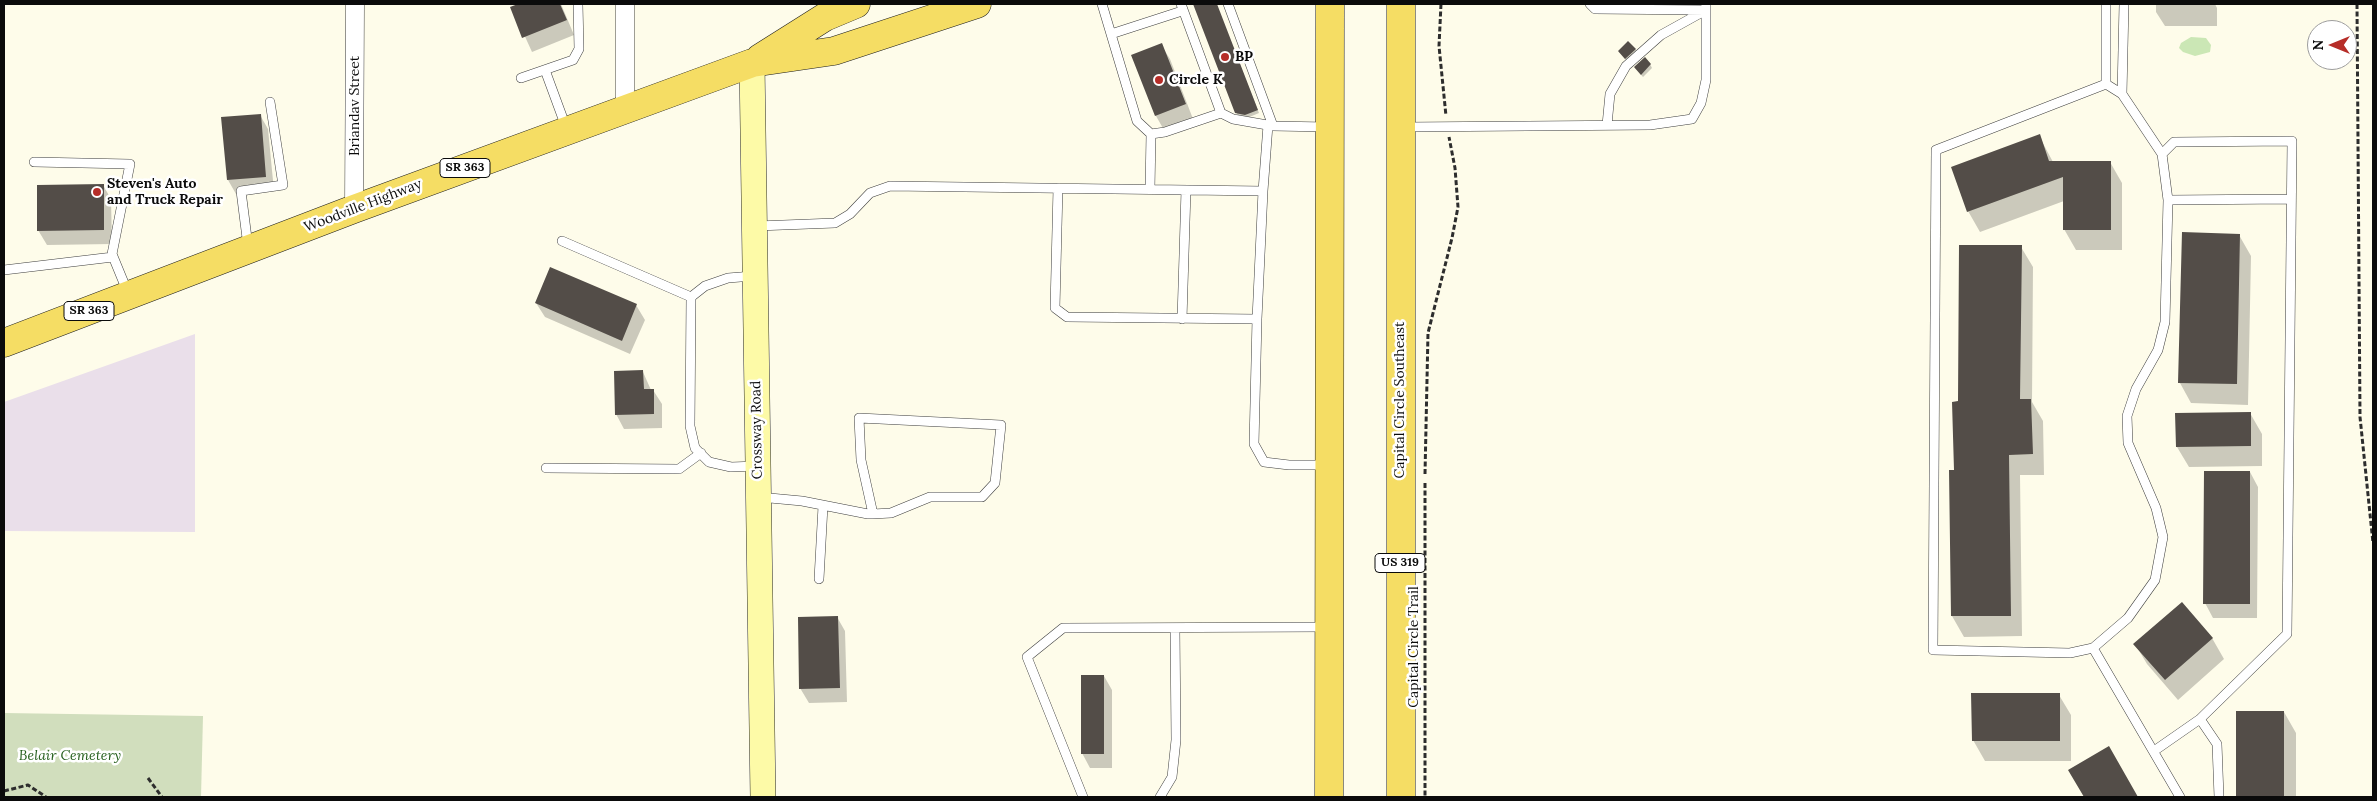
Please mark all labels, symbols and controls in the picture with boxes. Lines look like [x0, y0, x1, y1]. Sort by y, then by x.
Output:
north arrow [2307, 20, 2357, 70]
text: N [2309, 40, 2327, 50]
place label: BP [1235, 49, 1253, 65]
marker: BP [1219, 51, 1231, 63]
street label: Briandav Street [347, 56, 363, 156]
place label: Circle K [1169, 72, 1223, 88]
marker: Circle K [1153, 74, 1165, 86]
road number: SR 363 [440, 158, 490, 178]
place label: Steven's Auto and Truck Repair [107, 176, 223, 208]
street label: Woodville Highway [302, 176, 424, 236]
marker: Steven's Auto and Truck Repair [91, 186, 103, 198]
road number: SR 363 [64, 302, 114, 321]
street label: Capital Circle Southeast [1392, 322, 1408, 478]
street label: Crossway Road [748, 381, 766, 479]
road number: US 319 [1375, 554, 1425, 572]
street label: Capital Circle Trail [1406, 586, 1422, 708]
park label: Belair Cemetery [19, 748, 121, 764]

